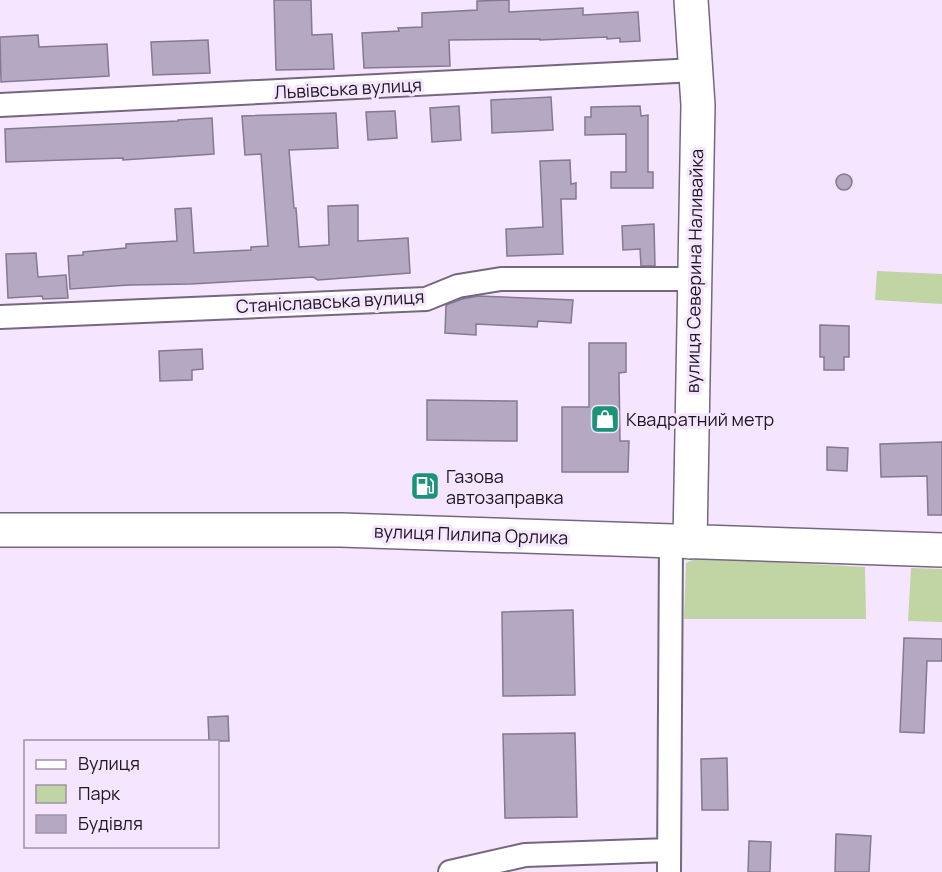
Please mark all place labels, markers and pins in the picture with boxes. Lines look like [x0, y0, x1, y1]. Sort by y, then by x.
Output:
shop icon: Квадратний метр [589, 403, 621, 435]
place label: Квадратний метр [626, 407, 774, 431]
place label: Газова автозаправка [446, 464, 564, 509]
fuel station icon: Газова автозаправка [409, 470, 441, 502]

